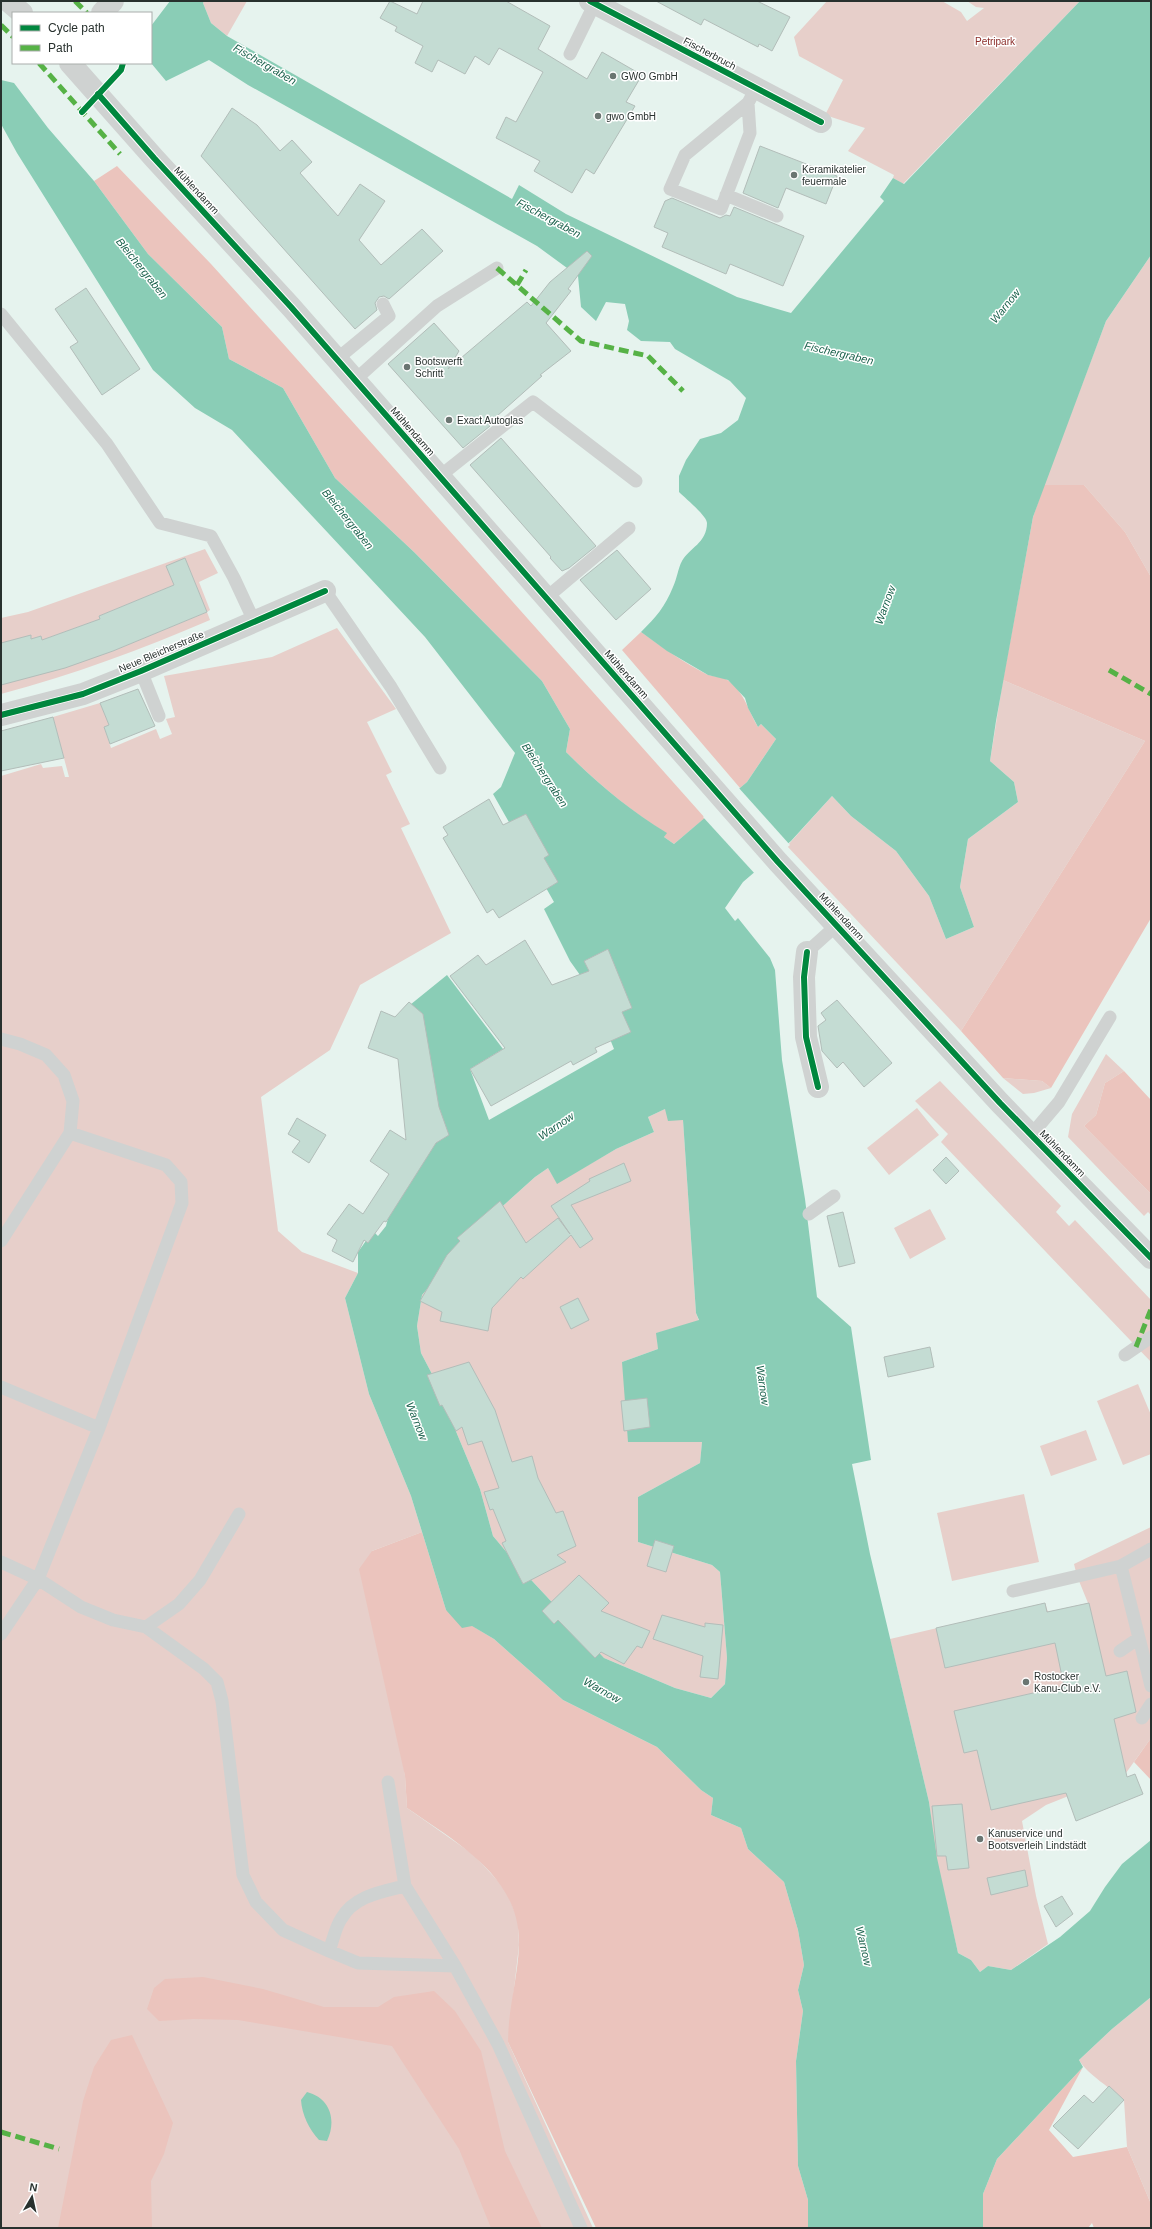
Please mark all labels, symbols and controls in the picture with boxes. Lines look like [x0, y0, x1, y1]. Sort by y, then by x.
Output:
legend [12, 12, 152, 64]
text: Cycle path [48, 21, 105, 35]
street label: Fischerbruch [682, 35, 738, 72]
park label: Petripark [975, 36, 1016, 47]
text: Path [48, 41, 73, 55]
water label: Fischergraben [232, 41, 298, 87]
marker: GWO GmbH [608, 71, 618, 81]
place label: GWO GmbH [621, 71, 678, 82]
marker: gwo GmbH [593, 111, 603, 121]
place label: gwo GmbH [606, 111, 656, 122]
street label: Mühlendamm [172, 164, 221, 216]
place label: Keramikatelier feuermale [802, 164, 867, 187]
marker: Keramikatelier feuermale [789, 170, 799, 180]
water label: Fischergraben [515, 196, 583, 240]
water label: Bleichergraben [114, 235, 170, 301]
water label: Warnow [988, 286, 1023, 325]
water label: Fischergraben [803, 339, 875, 367]
place label: Bootswerft Schritt [415, 356, 462, 379]
marker: Bootswerft Schritt [402, 362, 412, 372]
street label: Mühlendamm [389, 405, 437, 458]
marker: Exact Autoglas [444, 415, 454, 425]
place label: Exact Autoglas [457, 415, 523, 426]
water label: Bleichergraben [320, 486, 376, 552]
water label: Warnow [872, 583, 898, 626]
street label: Neue Bleicherstraße [117, 628, 206, 674]
street label: Mühlendamm [603, 648, 651, 701]
water label: Bleichergraben [520, 741, 570, 809]
street label: Mühlendamm [817, 890, 866, 942]
water label: Warnow [536, 1109, 577, 1142]
street label: Mühlendamm [1038, 1128, 1088, 1179]
water label: Warnow [754, 1364, 772, 1407]
water label: Warnow [404, 1400, 430, 1443]
place label: Rostocker Kanu-Club e.V. [1034, 1671, 1101, 1694]
water label: Warnow [582, 1675, 623, 1705]
marker: Rostocker Kanu-Club e.V. [1021, 1677, 1031, 1687]
place label: Kanuservice und Bootsverleih Lindstädt [988, 1828, 1087, 1851]
marker: Kanuservice und Bootsverleih Lindstädt [975, 1834, 985, 1844]
water label: Warnow [854, 1925, 875, 1968]
north arrow [12, 2177, 52, 2217]
text: N [29, 2181, 38, 2194]

